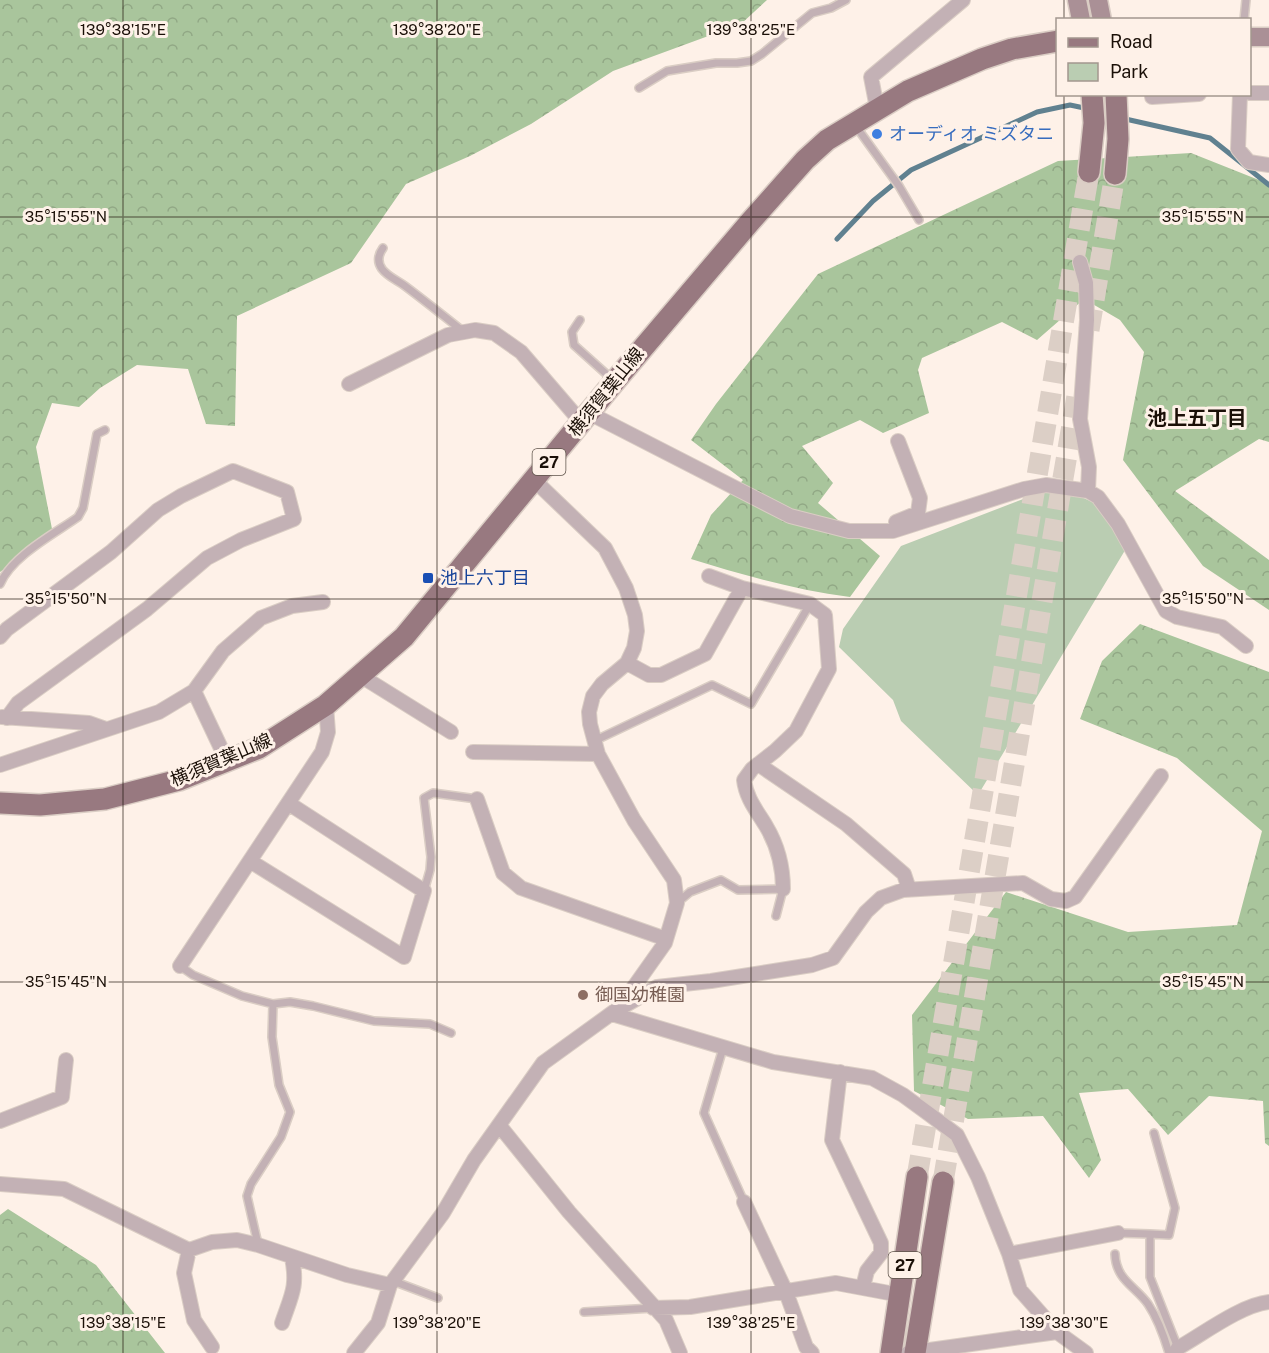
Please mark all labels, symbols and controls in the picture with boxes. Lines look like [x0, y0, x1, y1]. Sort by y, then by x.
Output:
legend [1056, 18, 1251, 96]
text: 139°38'15"E [80, 21, 166, 38]
text: 139°38'20"E [393, 21, 481, 38]
text: 139°38'25"E [707, 21, 795, 38]
text: Road [1110, 31, 1153, 52]
text: Park [1110, 61, 1148, 82]
place label: オーディオ ミズタニ [889, 123, 1054, 144]
marker: オーディオ ミズタニ [870, 127, 884, 141]
text: 35°15'55"N [25, 208, 107, 225]
text: 35°15'55"N [1162, 208, 1244, 225]
street label: 横須賀葉山線 [563, 343, 648, 440]
district label: 池上五丁目 [1147, 406, 1247, 430]
road number: 27 [532, 449, 566, 475]
place label: 池上六丁目 [440, 567, 530, 588]
marker: 池上六丁目 [421, 571, 435, 585]
text: 35°15'50"N [25, 590, 107, 607]
text: 35°15'50"N [1162, 590, 1244, 607]
street label: 横須賀葉山線 [167, 729, 275, 790]
text: 35°15'45"N [25, 973, 107, 990]
text: 35°15'45"N [1162, 973, 1244, 990]
place label: 御国幼稚園 [595, 984, 685, 1005]
marker: 御国幼稚園 [576, 988, 590, 1002]
road number: 27 [888, 1252, 922, 1278]
text: 139°38'15"E [80, 1314, 166, 1331]
text: 139°38'20"E [393, 1314, 481, 1331]
text: 139°38'25"E [707, 1314, 795, 1331]
text: 139°38'30"E [1020, 1314, 1108, 1331]

